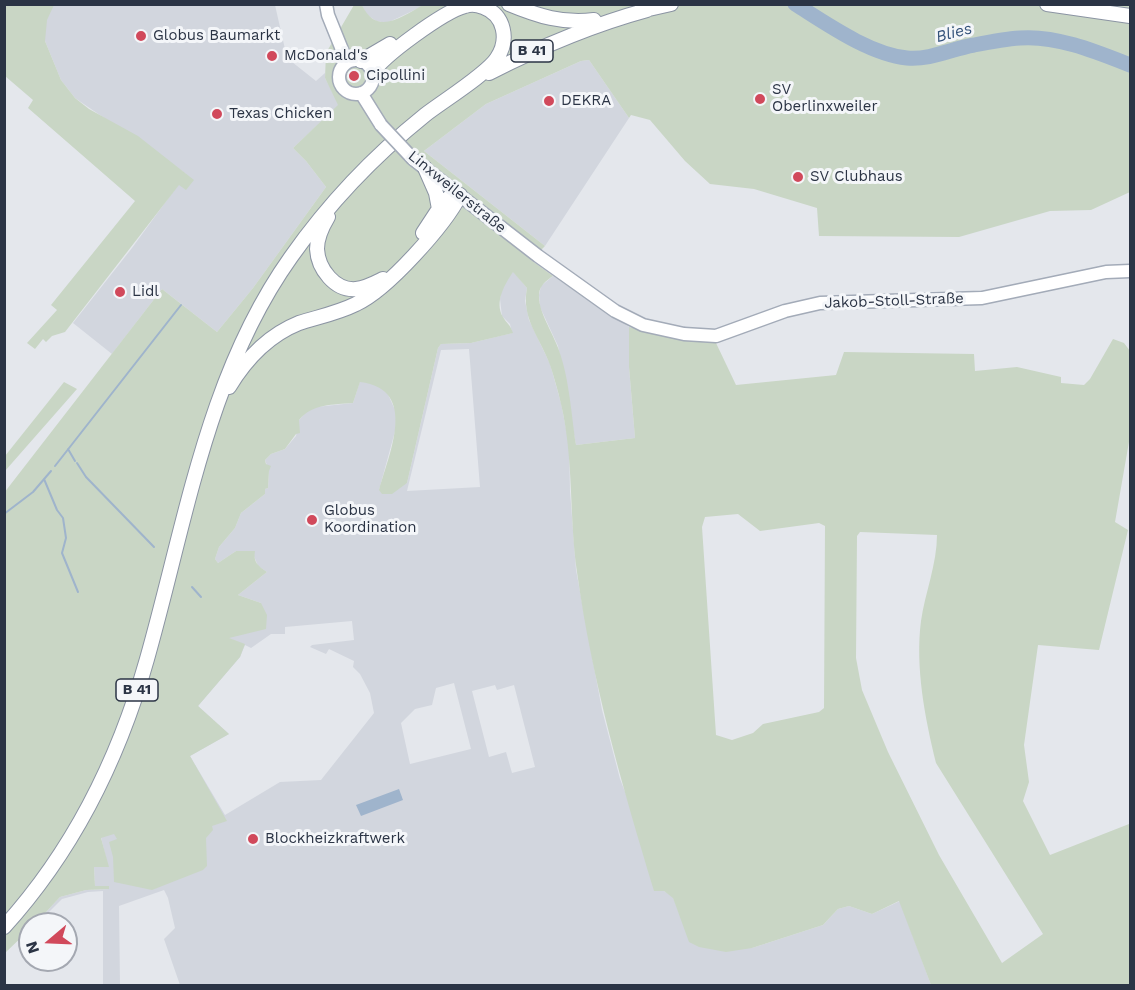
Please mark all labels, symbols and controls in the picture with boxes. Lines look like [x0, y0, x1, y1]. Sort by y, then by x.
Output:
water label: Blies [934, 19, 974, 47]
place label: Globus Baumarkt [153, 27, 280, 45]
marker: Globus Baumarkt [134, 29, 148, 43]
road number: B 41 [511, 40, 553, 62]
place label: McDonald's [284, 47, 368, 65]
marker: McDonald's [265, 49, 279, 63]
place label: Cipollini [366, 67, 425, 85]
marker: Cipollini [347, 69, 361, 83]
place label: SV Oberlinxweiler [772, 81, 877, 116]
place label: DEKRA [561, 92, 611, 110]
marker: SV Oberlinxweiler [753, 92, 767, 106]
marker: DEKRA [542, 94, 556, 108]
place label: Texas Chicken [229, 105, 332, 123]
marker: Texas Chicken [210, 107, 224, 121]
street label: Linxweilerstraße [404, 147, 510, 237]
place label: SV Clubhaus [810, 168, 903, 186]
marker: SV Clubhaus [791, 170, 805, 184]
place label: Lidl [132, 283, 159, 301]
marker: Lidl [113, 285, 127, 299]
street label: Jakob-Stoll-Straße [824, 290, 964, 312]
place label: Globus Koordination [324, 502, 417, 537]
marker: Globus Koordination [305, 513, 319, 527]
road number: B 41 [116, 679, 158, 701]
place label: Blockheizkraftwerk [265, 830, 405, 848]
marker: Blockheizkraftwerk [246, 832, 260, 846]
north arrow [18, 912, 78, 972]
text: N [21, 939, 43, 956]

